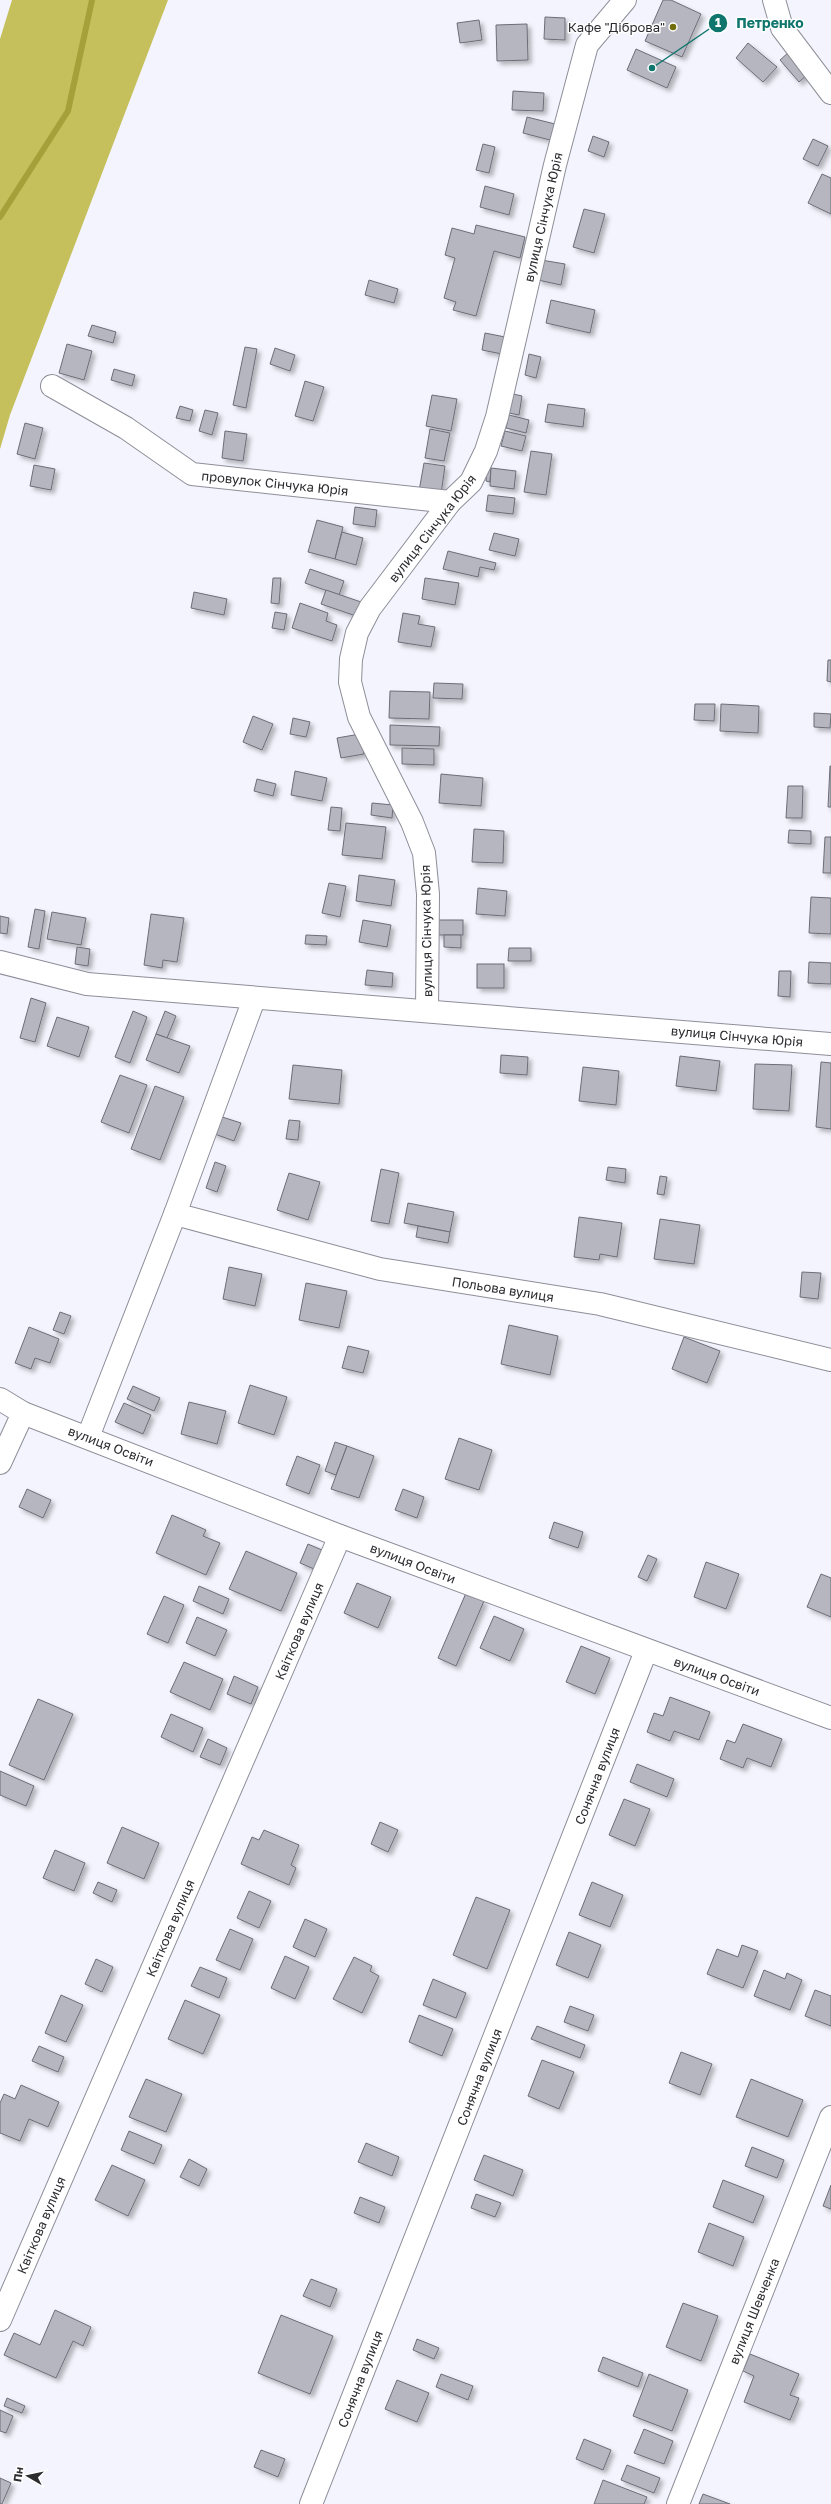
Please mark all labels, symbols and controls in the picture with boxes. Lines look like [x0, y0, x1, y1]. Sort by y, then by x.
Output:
callout: Петренко [708, 10, 812, 36]
text: Петренко [736, 14, 804, 31]
text: 1 [715, 15, 721, 30]
place label: Кафе "Діброва" [568, 19, 665, 35]
marker: Кафе "Діброва" [668, 22, 678, 32]
street label: вулиця Сінчука Юрія [520, 151, 566, 283]
street label: провулок Сінчука Юрія [201, 467, 349, 499]
street label: вулиця Сінчука Юрія [385, 471, 479, 585]
street label: вулиця Сінчука Юрія [417, 865, 435, 997]
street label: вулиця Сінчука Юрія [670, 1022, 804, 1050]
street label: Польова вулиця [451, 1273, 555, 1305]
street label: вулиця Освіти [66, 1422, 156, 1470]
street label: вулиця Освіти [368, 1539, 458, 1587]
street label: Квіткова вулиця [271, 1580, 327, 1682]
street label: вулиця Освіти [672, 1653, 762, 1699]
street label: Сонячна вулиця [571, 1725, 623, 1827]
street label: Квіткова вулиця [142, 1877, 198, 1979]
street label: Сонячна вулиця [453, 2026, 505, 2128]
street label: Квіткова вулиця [13, 2174, 69, 2276]
street label: вулиця Шевченка [725, 2255, 783, 2367]
street label: Сонячна вулиця [334, 2328, 386, 2430]
north arrow [8, 2456, 48, 2496]
text: Пн [10, 2466, 25, 2483]

